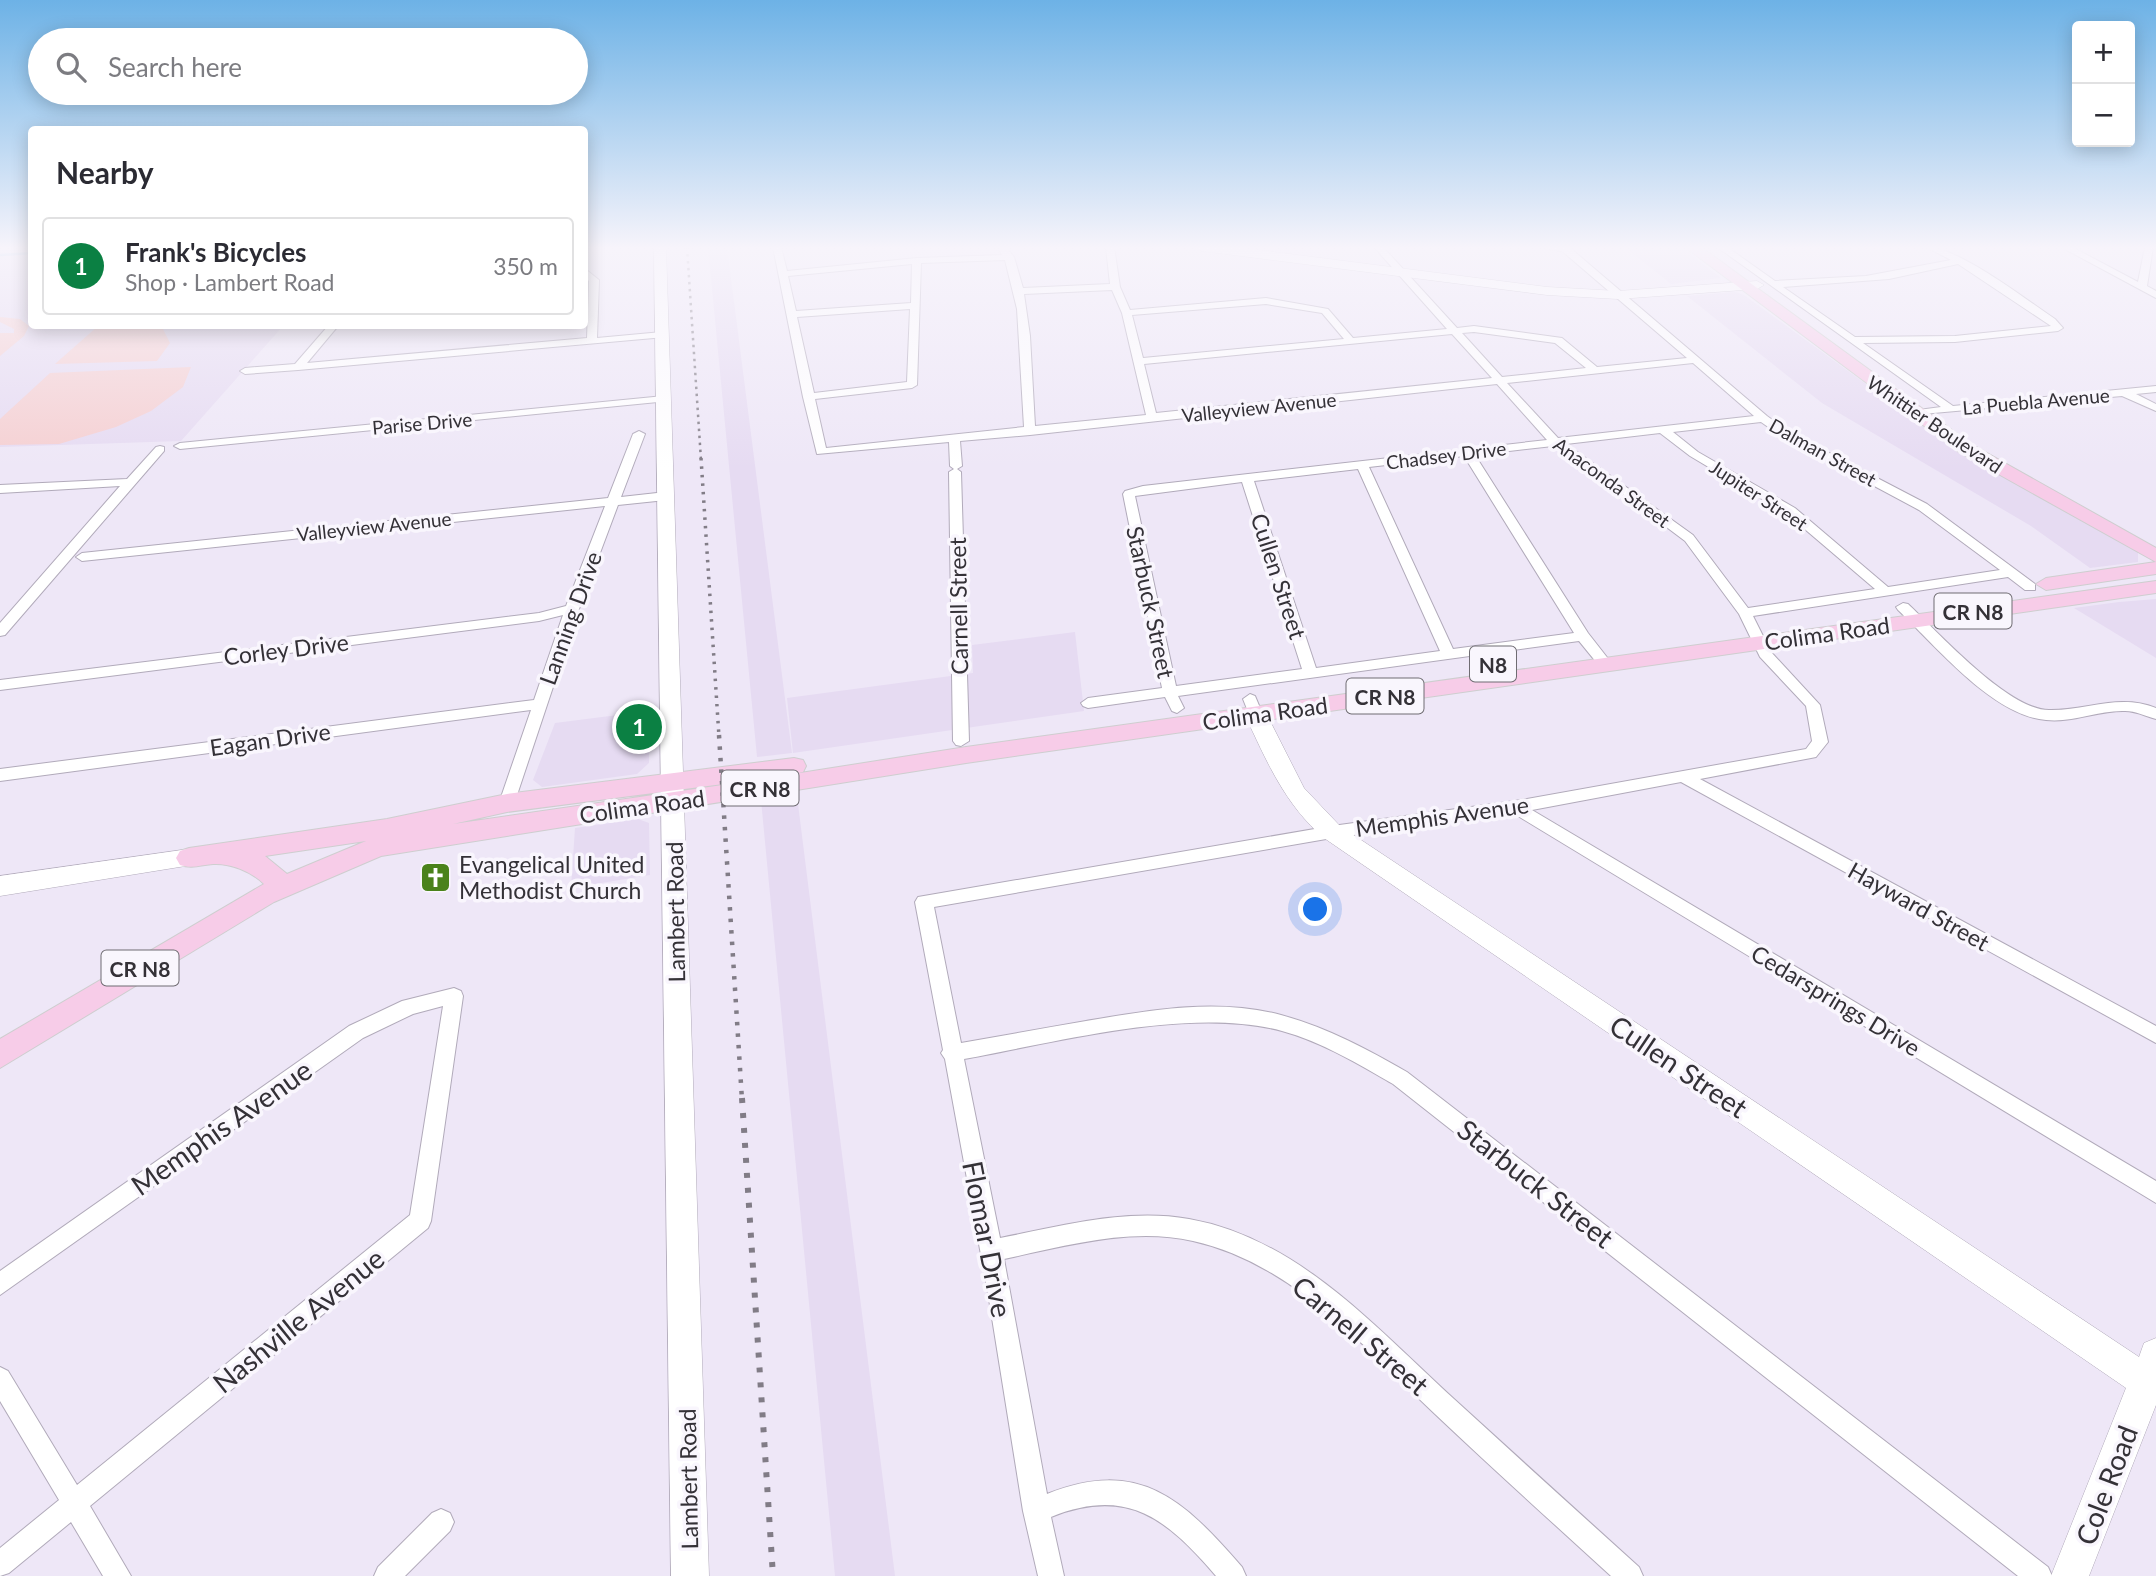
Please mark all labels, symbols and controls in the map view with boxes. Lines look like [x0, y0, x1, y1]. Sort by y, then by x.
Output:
map controls [2072, 21, 2135, 147]
button: + [2072, 21, 2135, 84]
search box [28, 28, 588, 105]
icon: search [52, 48, 90, 86]
text: Search here [108, 51, 242, 83]
button: − [2072, 84, 2135, 147]
text: Nearby [56, 154, 154, 190]
text: Frank's Bicycles [125, 236, 307, 268]
text: 1 [74, 252, 88, 280]
text: 350 m [493, 252, 558, 280]
text: Shop · Lambert Road [125, 268, 335, 296]
street label: Whittier Boulevard [1863, 370, 2007, 478]
street label: La Puebla Avenue [1961, 383, 2111, 419]
street label: Valleyview Avenue [1181, 387, 1337, 427]
street label: Parise Drive [371, 407, 473, 439]
street label: Dalman Street [1766, 413, 1881, 491]
street label: Anaconda Street [1549, 432, 1675, 532]
street label: Chadsey Drive [1385, 436, 1507, 474]
street label: Jupiter Street [1706, 455, 1812, 535]
street label: Valleyview Avenue [296, 506, 452, 546]
street label: Cullen Street [1246, 510, 1313, 643]
street label: Starbuck Street [1121, 523, 1181, 681]
street label: Carnell Street [943, 536, 973, 675]
street label: Lanning Drive [533, 547, 607, 689]
road number: CR N8 [1934, 594, 2011, 628]
street label: Colima Road [1762, 610, 1892, 656]
street label: Corley Drive [222, 627, 350, 671]
road number: N8 [1470, 646, 1516, 682]
road number: CR N8 [1346, 678, 1424, 714]
street label: Colima Road [1200, 690, 1330, 736]
pin: 1 [616, 701, 662, 753]
street label: Eagan Drive [208, 717, 332, 761]
road number: CR N8 [722, 770, 798, 806]
street label: Colima Road [577, 783, 707, 829]
street label: Memphis Avenue [1354, 790, 1530, 842]
street label: Lambert Road [660, 841, 690, 983]
place label: Evangelical United Methodist Church [459, 850, 644, 904]
street label: Hayward Street [1844, 856, 1995, 957]
church icon: Evangelical United Methodist Church [419, 860, 453, 894]
your location [1298, 892, 1332, 926]
street label: Cedarsprings Drive [1746, 939, 1926, 1061]
road number: CR N8 [102, 950, 178, 986]
street label: Cullen Street [1604, 1008, 1754, 1124]
street label: Memphis Avenue [124, 1052, 318, 1202]
street label: Starbuck Street [1451, 1112, 1621, 1254]
street label: Flomar Drive [956, 1158, 1020, 1320]
street label: Nashville Avenue [206, 1241, 390, 1399]
street label: Carnell Street [1286, 1268, 1436, 1402]
street label: Lambert Road [673, 1408, 703, 1550]
street label: Cole Road [2068, 1421, 2144, 1549]

